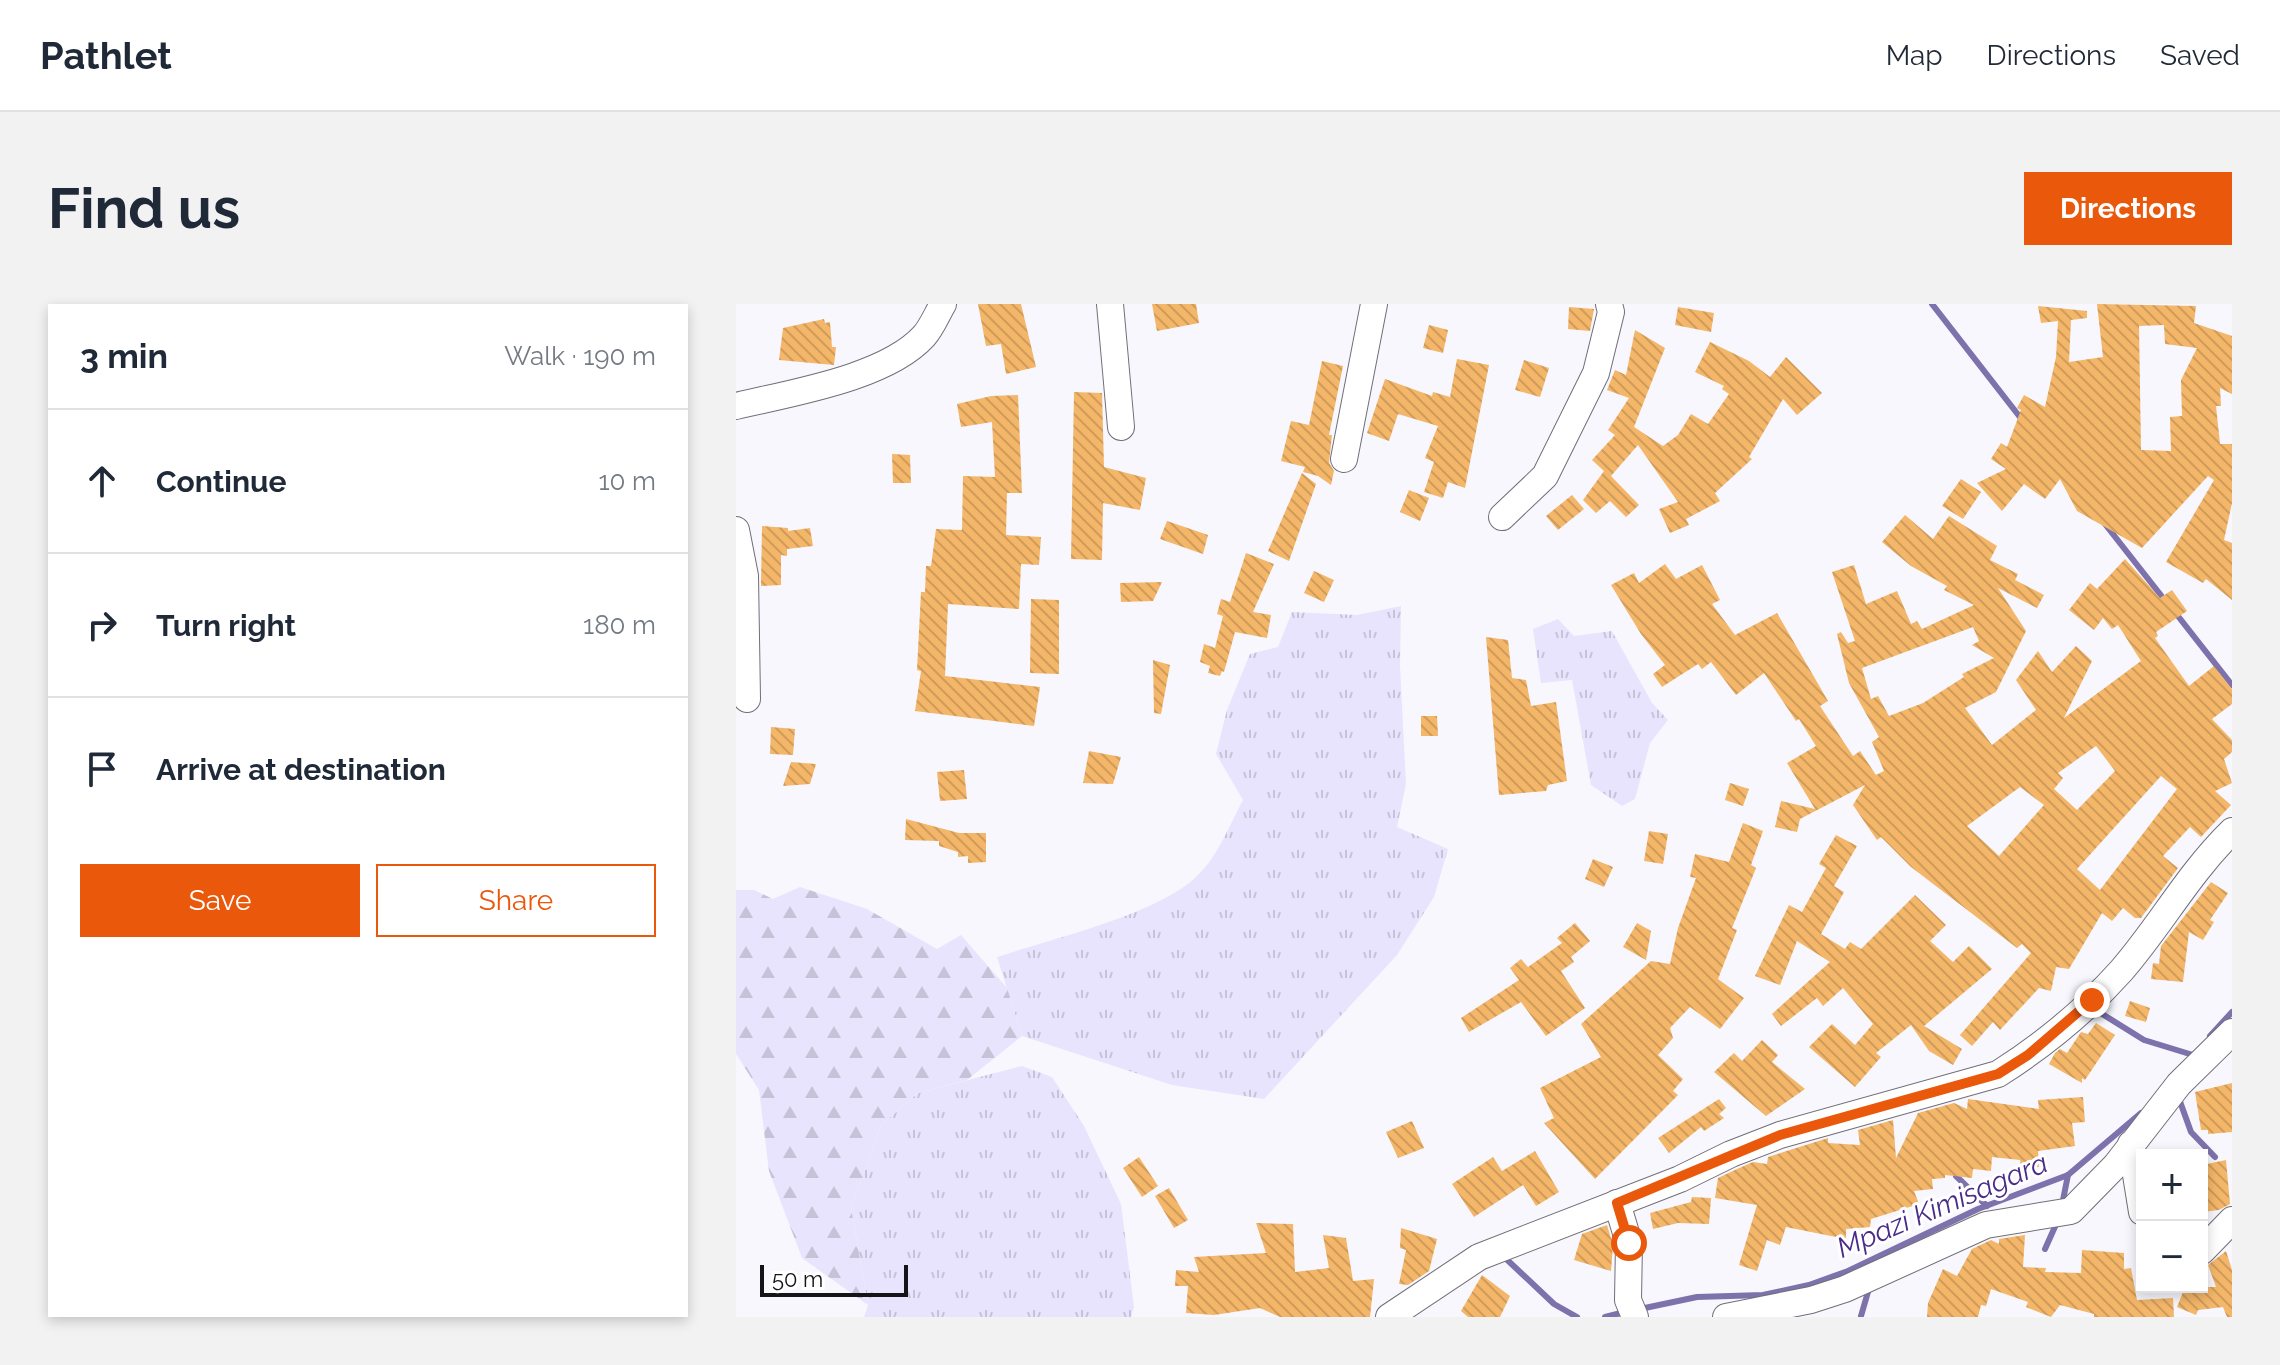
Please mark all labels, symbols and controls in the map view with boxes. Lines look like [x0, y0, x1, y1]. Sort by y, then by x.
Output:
text: Pathlet [40, 33, 172, 78]
text: Map [1886, 39, 1943, 72]
text: Directions [1987, 39, 2116, 72]
text: Saved [2160, 39, 2240, 72]
button: Directions [2024, 172, 2232, 245]
text: Find us [48, 175, 240, 241]
text: 3 min [80, 336, 168, 376]
text: Walk · 190 m [504, 341, 656, 371]
icon: ahead [80, 459, 124, 503]
text: Continue [156, 464, 287, 499]
text: 10 m [598, 466, 656, 496]
icon: right [80, 603, 124, 647]
text: Turn right [156, 608, 296, 643]
text: 180 m [583, 610, 656, 640]
icon: arrive [80, 747, 124, 791]
text: Arrive at destination [156, 752, 446, 787]
button: Save [80, 864, 360, 937]
button: Share [376, 864, 656, 937]
route end [2074, 982, 2110, 1018]
water label: Mpazi Kimisagara [1832, 1146, 2053, 1265]
map controls [2136, 1149, 2208, 1293]
button: + [2136, 1149, 2208, 1221]
button: − [2136, 1221, 2208, 1293]
route start [1611, 1225, 1647, 1261]
scale bar [760, 1261, 908, 1297]
text: 50 m [772, 1266, 823, 1292]

